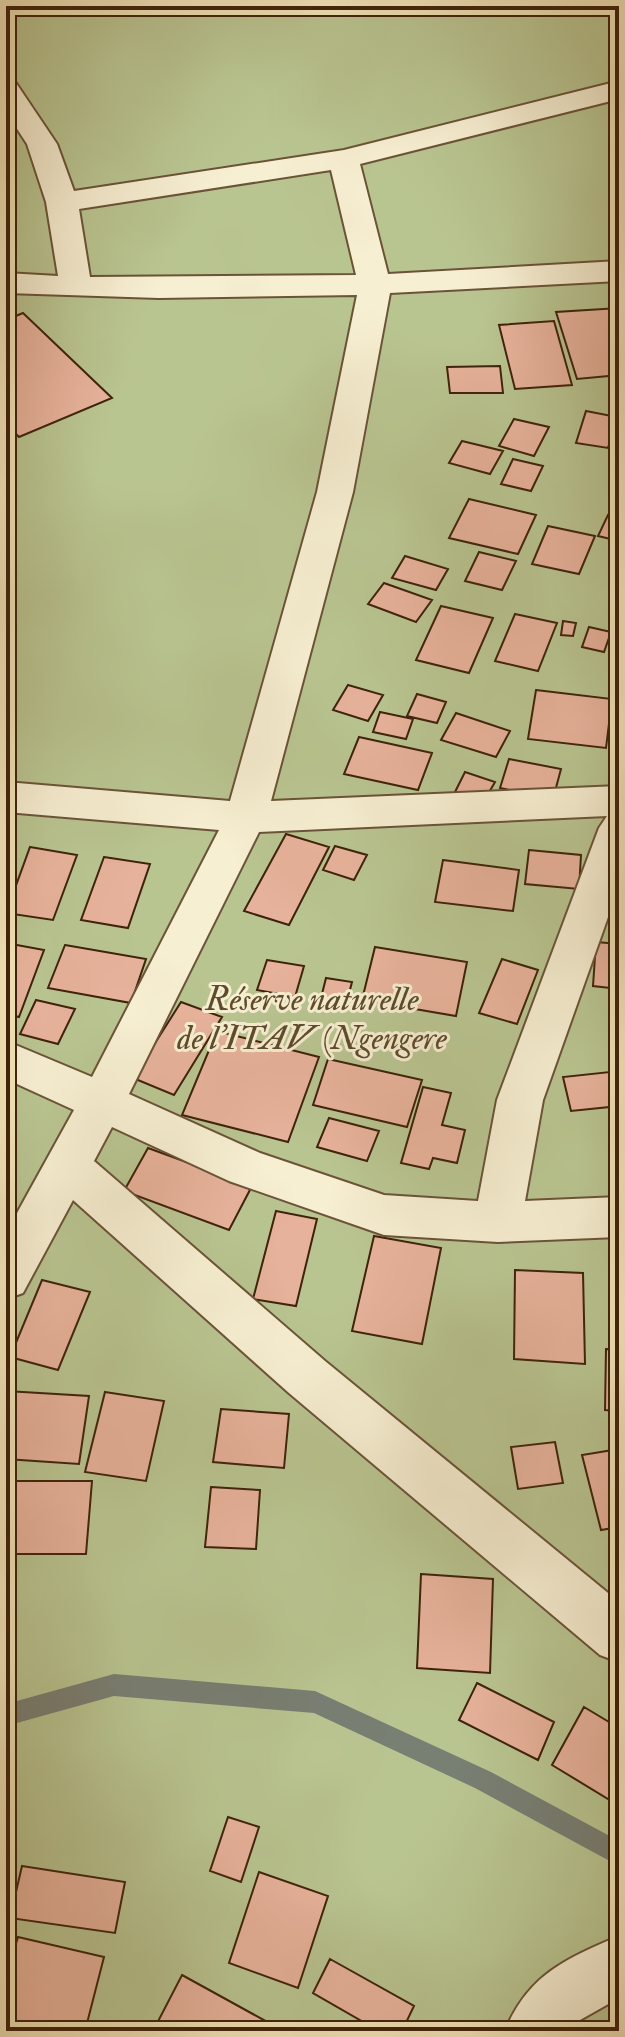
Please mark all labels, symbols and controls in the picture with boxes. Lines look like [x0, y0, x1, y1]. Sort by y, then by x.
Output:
park label: Réserve naturelle de l'ITAV (Ngengere [176, 978, 447, 1060]

